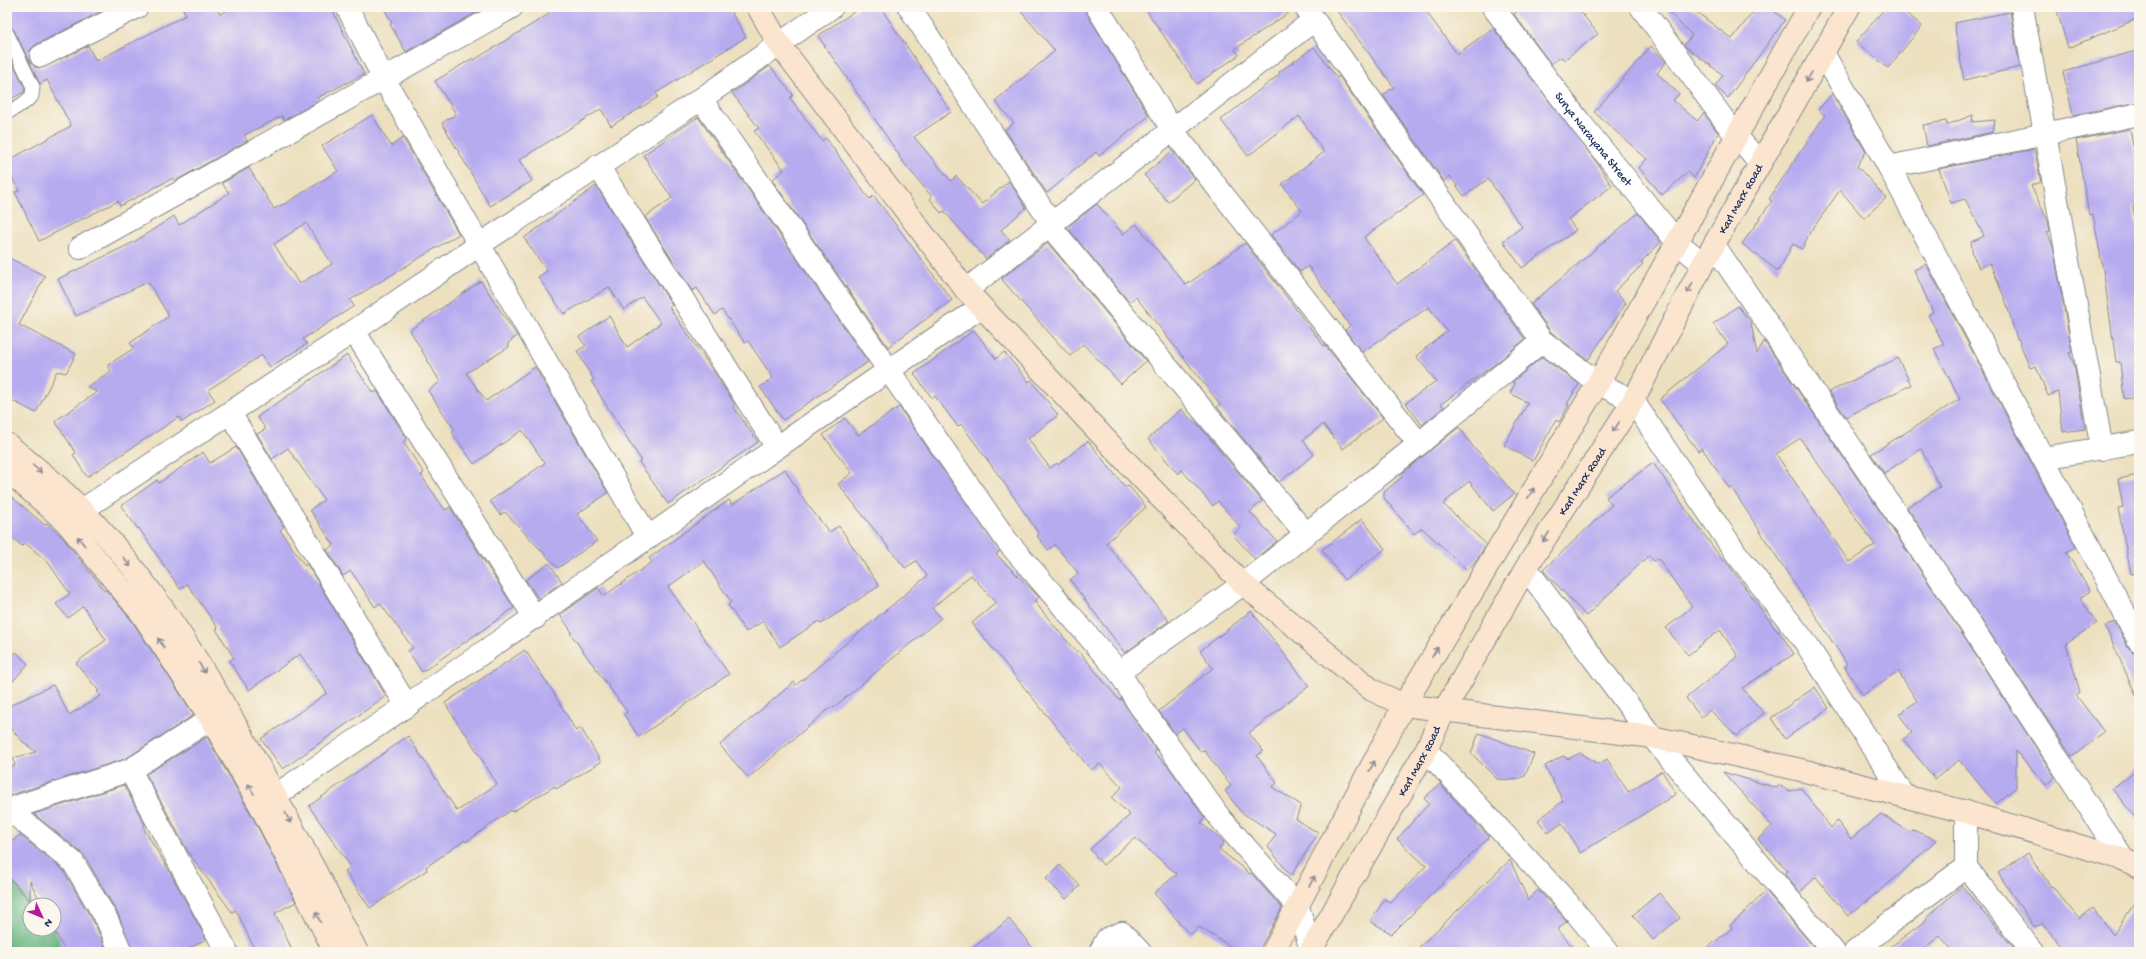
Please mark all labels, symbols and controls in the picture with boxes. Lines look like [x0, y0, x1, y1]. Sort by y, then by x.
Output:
one-way arrow [1805, 71, 1813, 83]
street label: Surya Narayana Street [1551, 90, 1635, 191]
street label: Karl Marx Road [1717, 162, 1768, 237]
one-way arrow [1686, 282, 1694, 294]
one-way arrow [1612, 421, 1620, 432]
street label: Karl Marx Road [1557, 445, 1611, 519]
one-way arrow [32, 464, 42, 474]
one-way arrow [1528, 487, 1536, 499]
one-way arrow [1542, 531, 1550, 542]
one-way arrow [77, 535, 86, 546]
one-way arrow [123, 557, 132, 568]
one-way arrow [157, 638, 165, 649]
one-way arrow [1432, 646, 1440, 658]
one-way arrow [199, 662, 207, 674]
street label: Karl Marx Road [1396, 724, 1445, 799]
one-way arrow [1369, 760, 1376, 772]
one-way arrow [247, 783, 255, 795]
one-way arrow [284, 811, 292, 823]
one-way arrow [1308, 875, 1316, 887]
north arrow [22, 897, 62, 937]
one-way arrow [313, 911, 321, 923]
text: N [41, 916, 55, 929]

